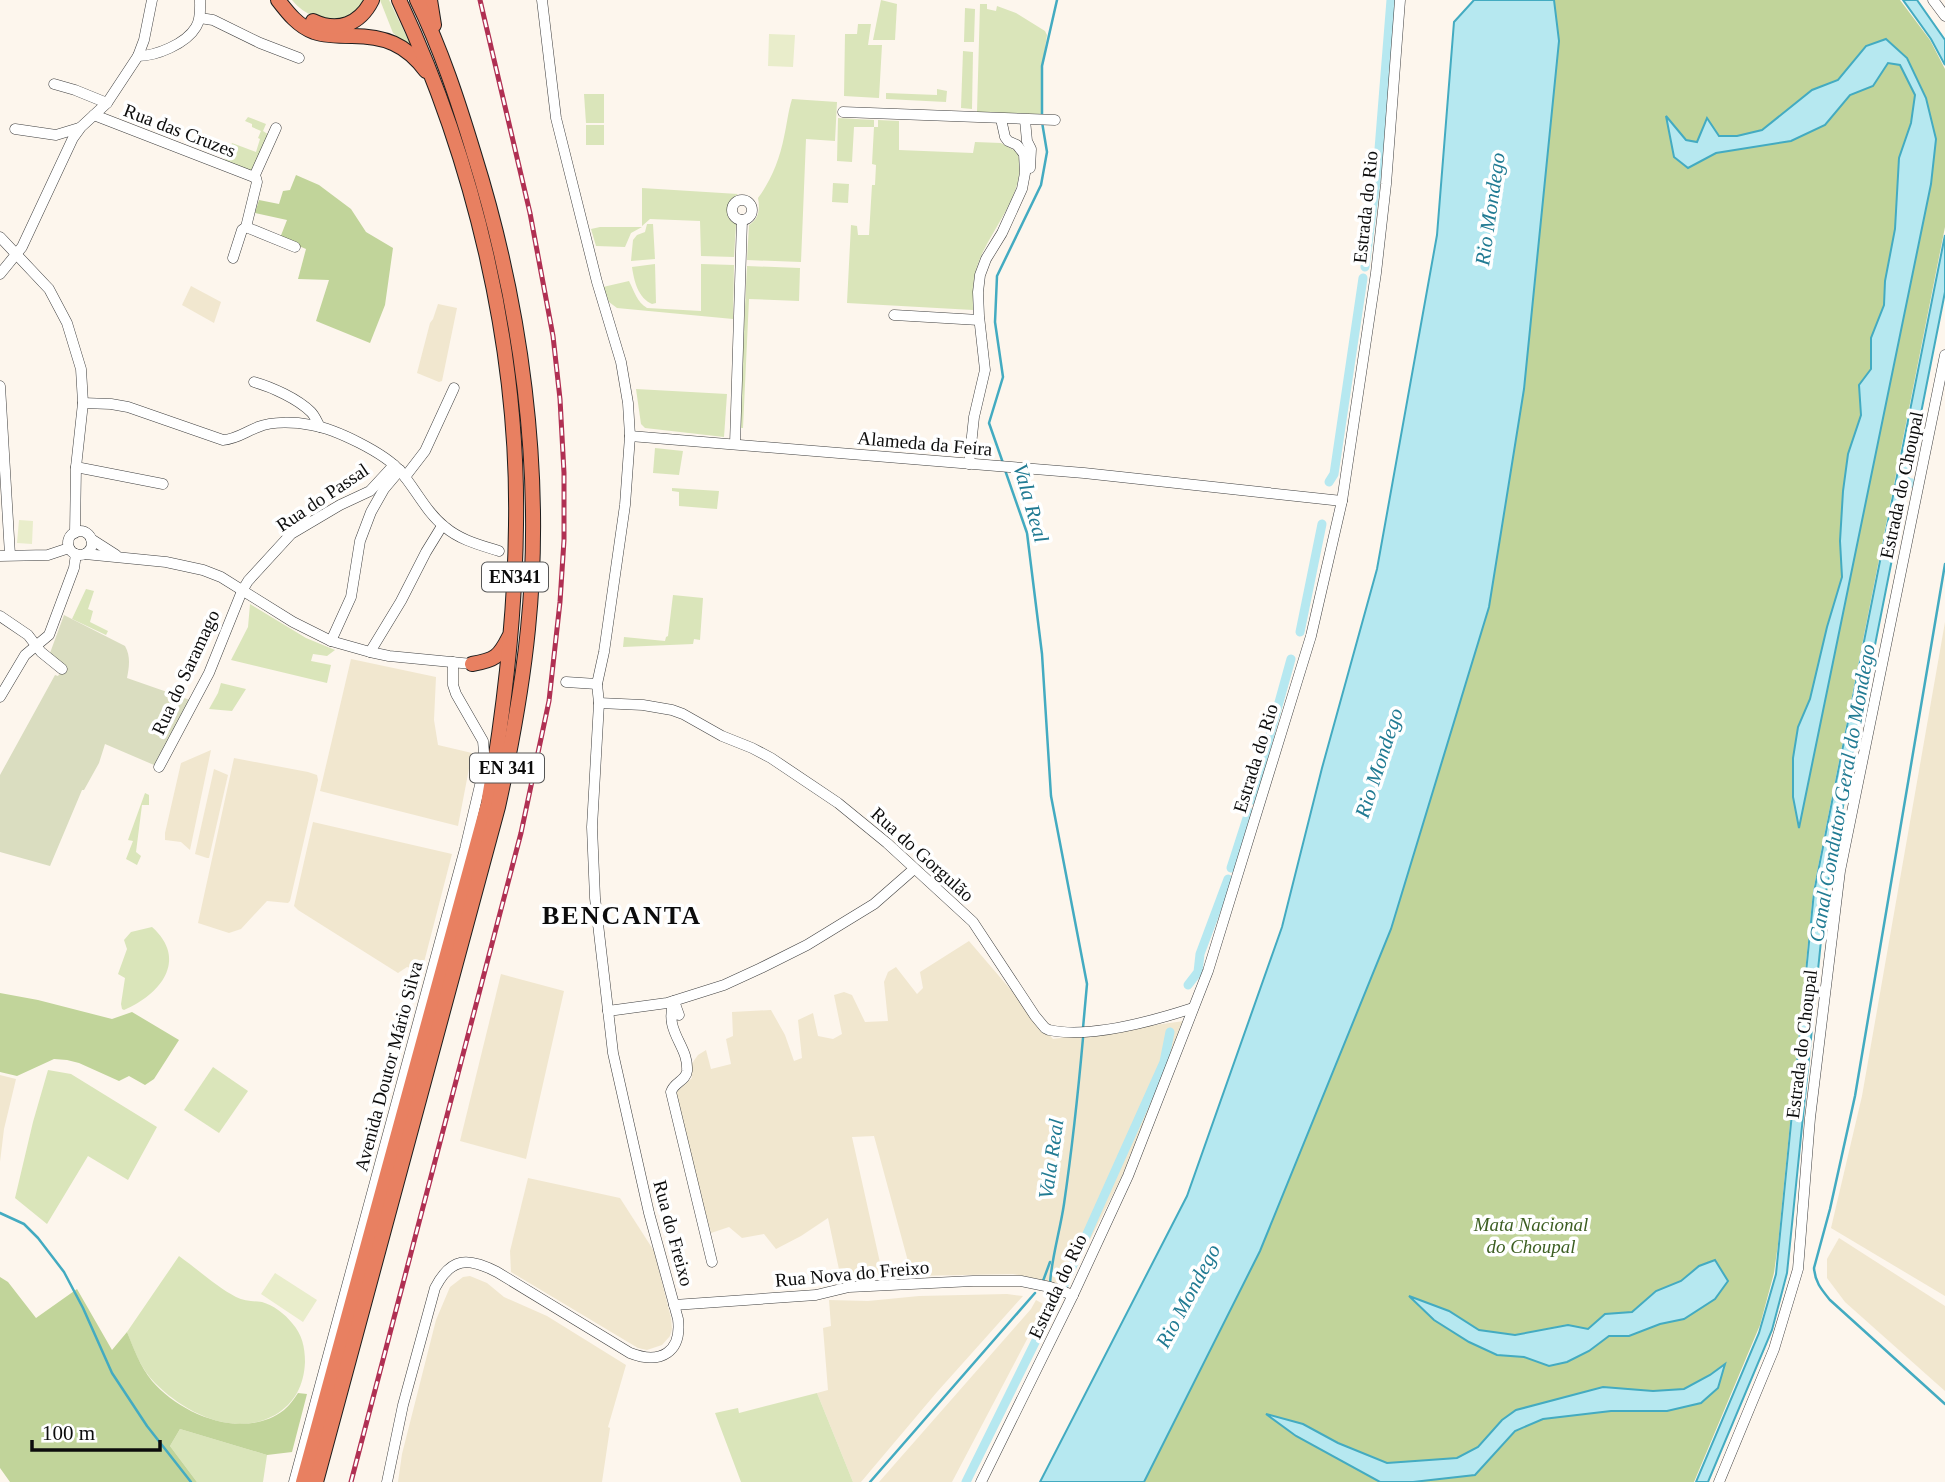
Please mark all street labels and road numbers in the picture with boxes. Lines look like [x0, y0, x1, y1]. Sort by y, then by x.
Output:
street label: Rua das Cruzes [121, 99, 239, 161]
street label: Estrada do Rio [1349, 150, 1382, 264]
street label: Estrada do Choupal [1876, 410, 1927, 561]
street label: Alameda da Feira [857, 427, 994, 460]
street label: Rua do Passal [272, 459, 372, 536]
road number: EN341 [482, 562, 548, 592]
street label: Rua do Saramago [147, 607, 224, 738]
street label: Estrada do Rio [1229, 701, 1282, 815]
road number: EN 341 [470, 754, 544, 782]
street label: Rua do Gorgulão [867, 803, 978, 906]
street label: Avenida Doutor Mário Silva [350, 958, 427, 1173]
street label: Estrada do Choupal [1782, 968, 1821, 1120]
street label: Rua do Freixo [649, 1178, 698, 1288]
street label: Estrada do Rio [1024, 1231, 1091, 1342]
street label: Rua Nova do Freixo [774, 1256, 930, 1291]

